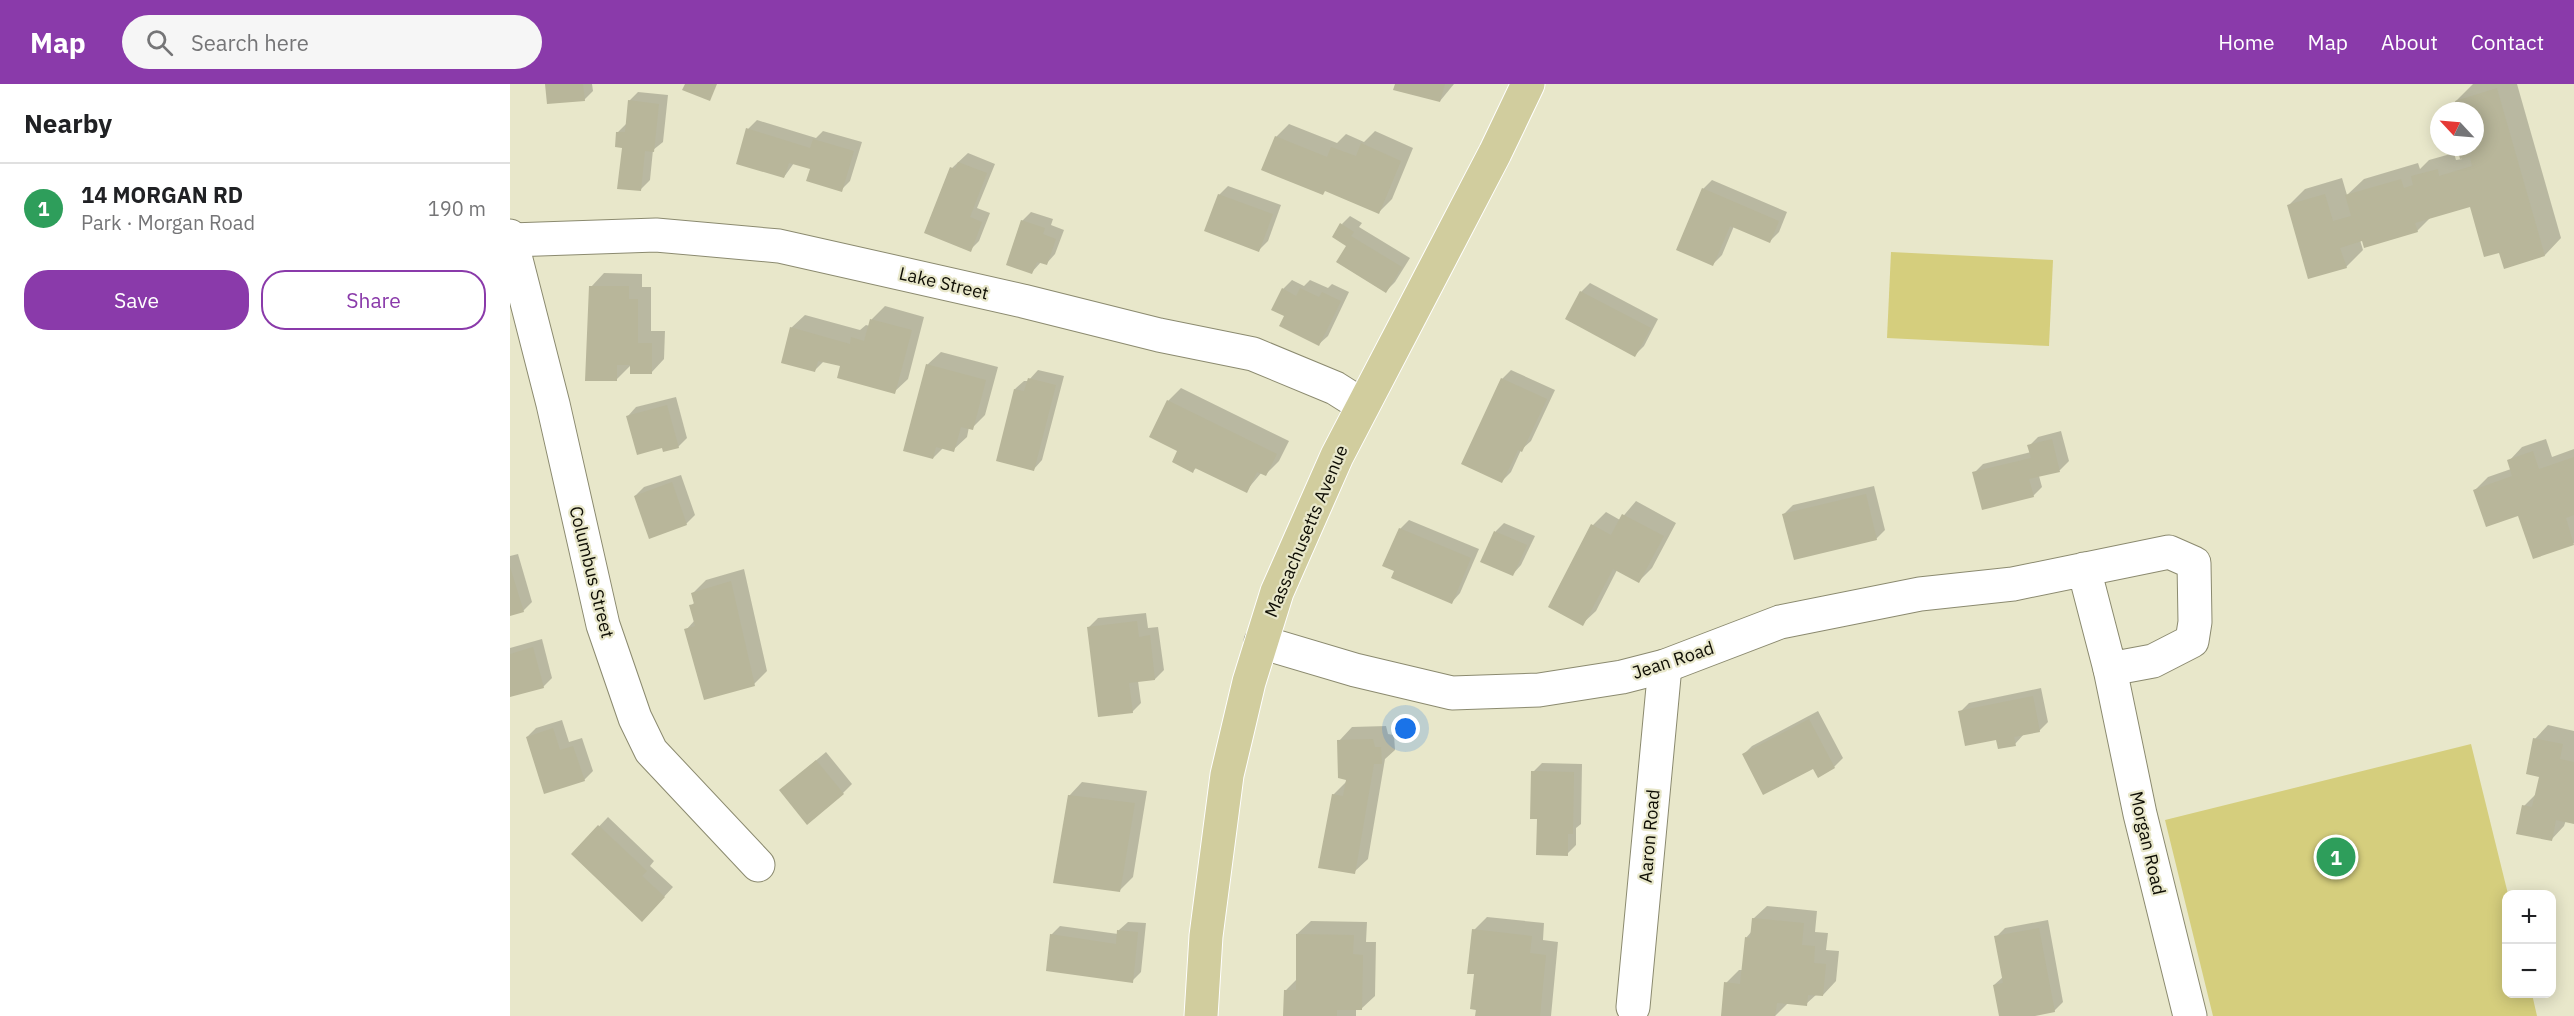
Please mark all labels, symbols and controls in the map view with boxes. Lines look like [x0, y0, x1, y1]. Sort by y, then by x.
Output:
search box [122, 15, 542, 69]
text: Map [30, 24, 86, 61]
icon: search [143, 26, 176, 59]
text: Search here [191, 28, 309, 57]
text: Home [2218, 28, 2275, 56]
text: Map [2308, 28, 2348, 56]
text: About [2381, 28, 2438, 56]
text: Contact [2471, 28, 2544, 56]
north arrow [2430, 102, 2484, 156]
text: Nearby [24, 106, 112, 140]
text: 14 MORGAN RD [81, 180, 243, 209]
text: 1 [38, 195, 50, 222]
text: 190 m [428, 195, 486, 222]
text: Park · Morgan Road [81, 209, 255, 236]
street label: Lake Street [897, 262, 991, 304]
button: Save [24, 270, 249, 330]
button: Share [261, 270, 486, 330]
street label: Massachusetts Avenue [1259, 441, 1353, 621]
street label: Columbus Street [564, 504, 620, 640]
street label: Jean Road [1629, 636, 1717, 684]
your location [1391, 714, 1420, 743]
street label: Aaron Road [1633, 788, 1665, 884]
street label: Morgan Road [2125, 789, 2171, 897]
pin: 1 [2316, 834, 2356, 880]
map controls [2502, 890, 2556, 998]
button: + [2502, 890, 2556, 944]
button: − [2502, 944, 2556, 998]

